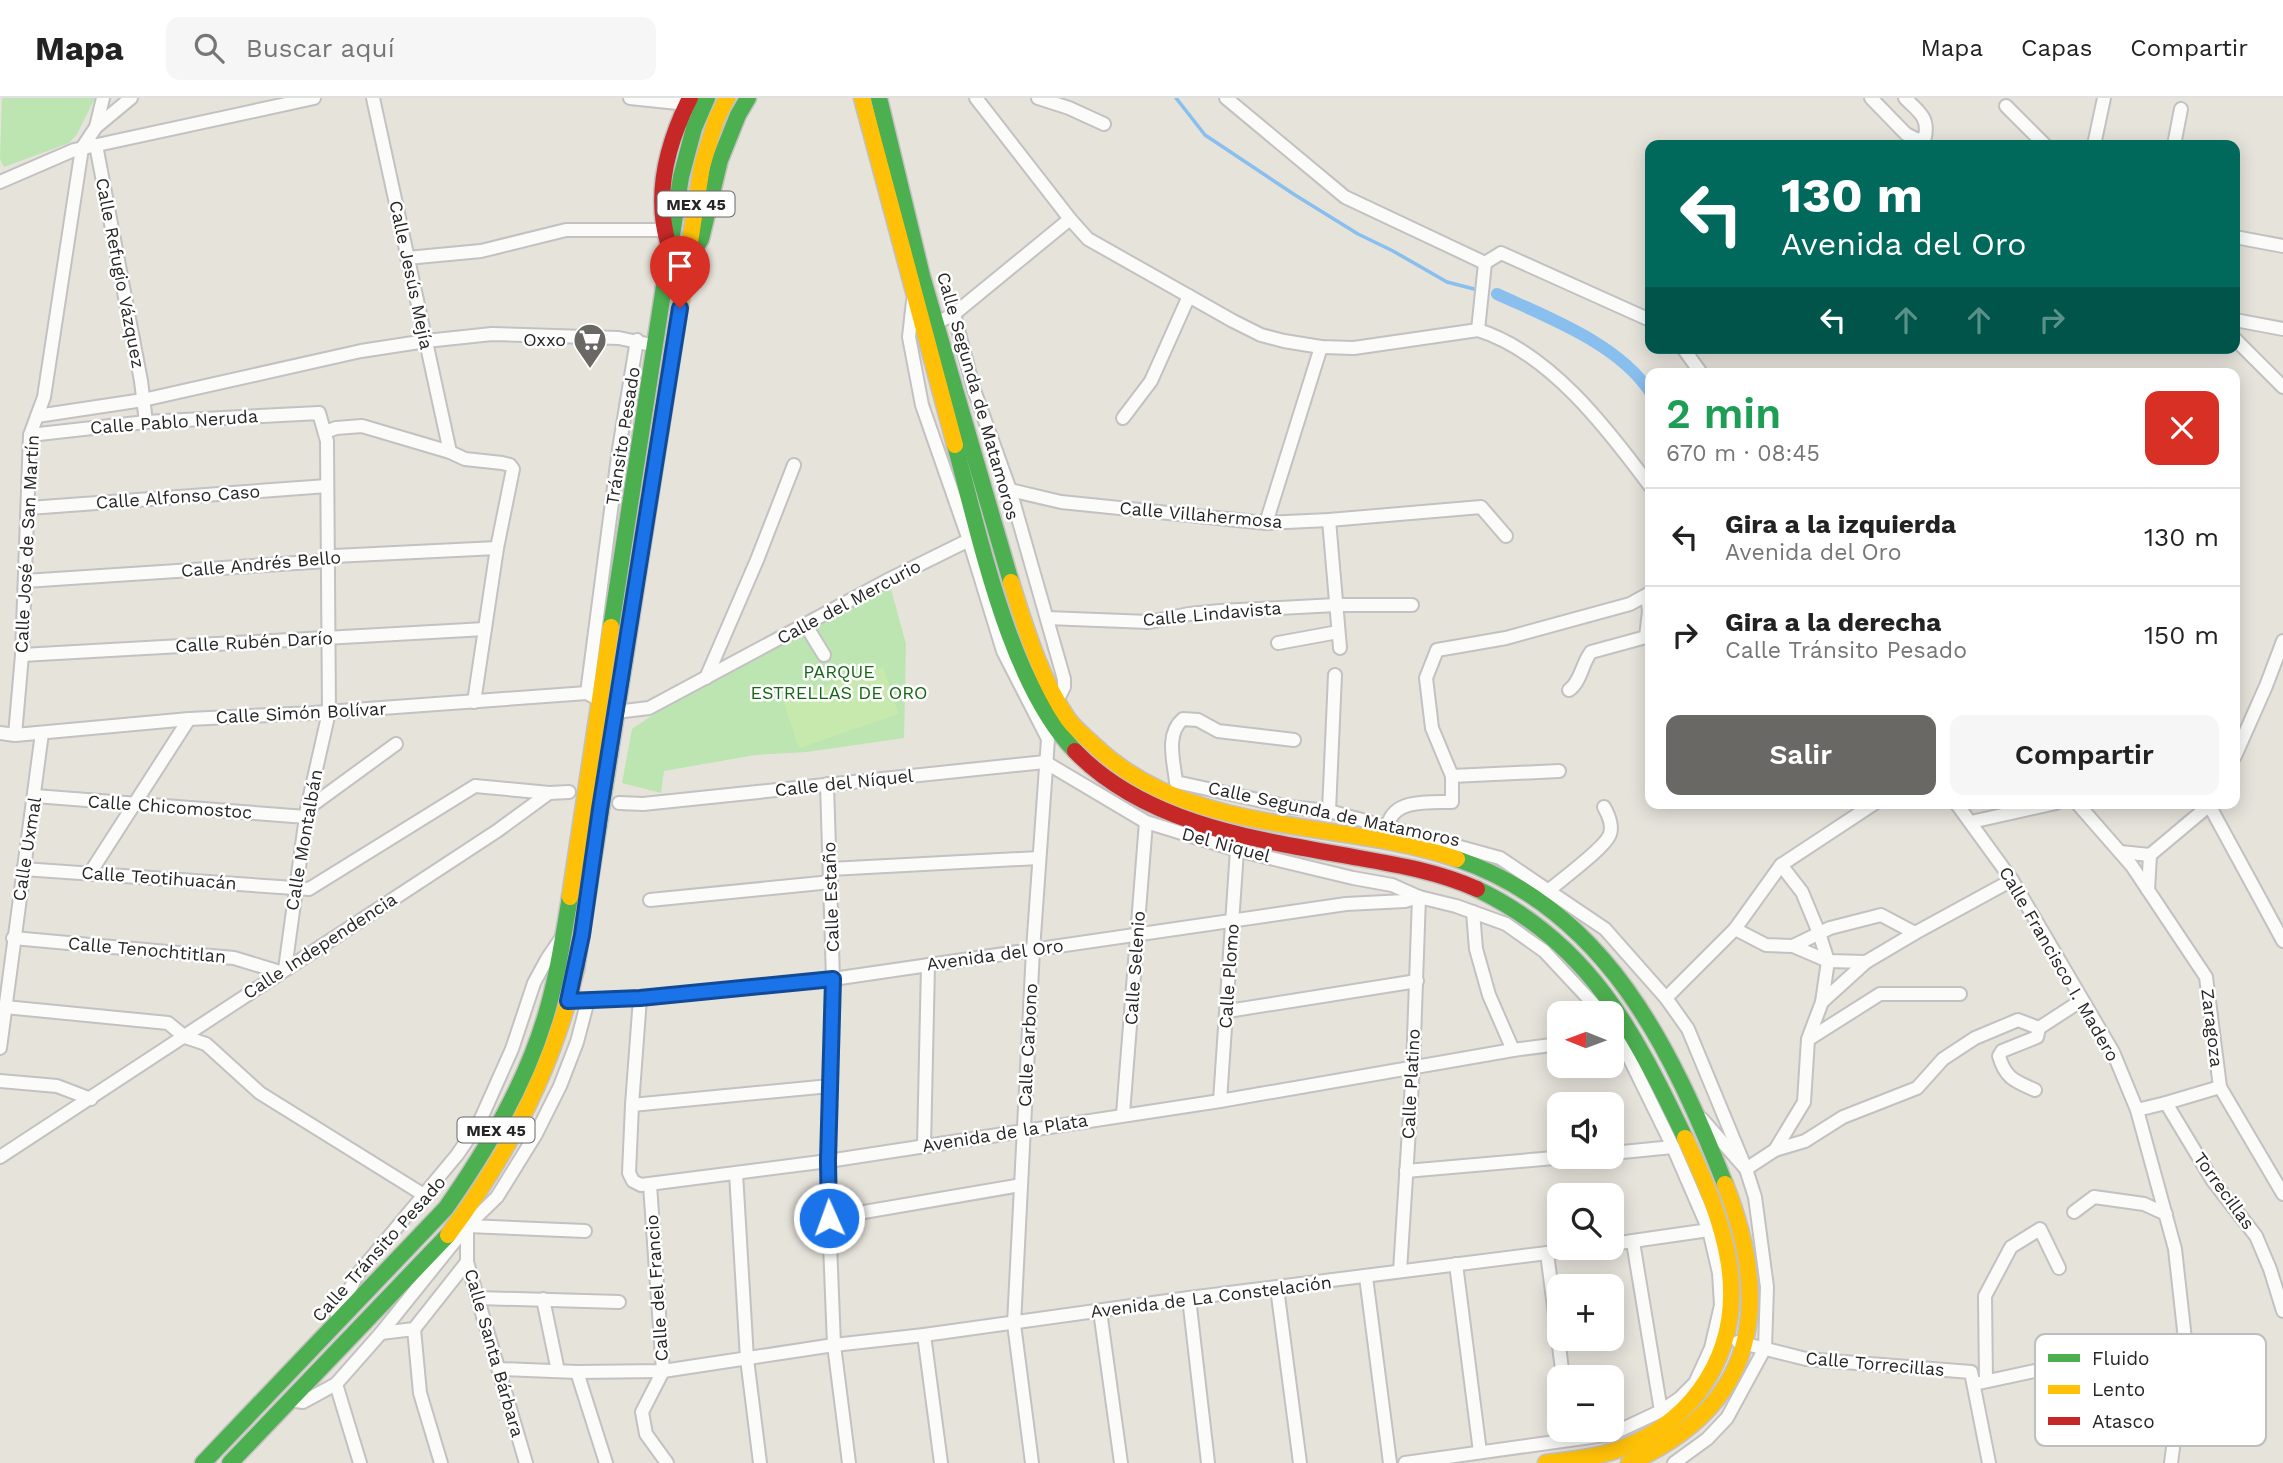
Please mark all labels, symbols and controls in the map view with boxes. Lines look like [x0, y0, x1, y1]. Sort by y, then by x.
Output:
search box [166, 17, 656, 80]
text: Mapa [35, 29, 124, 68]
icon: search [190, 29, 228, 67]
text: Buscar aquí [246, 33, 395, 63]
text: Mapa [1920, 34, 1983, 62]
text: Capas [2021, 34, 2092, 62]
text: Compartir [2130, 34, 2248, 62]
text: 130 m [1781, 166, 1923, 224]
icon: left [1666, 168, 1757, 259]
street label: Calle Refugio Vázquez [92, 176, 149, 370]
road number: MEX 45 [658, 192, 734, 216]
street label: Calle Jesús Mejía [385, 199, 438, 351]
text: Avenida del Oro [1781, 225, 2026, 263]
pin [650, 236, 710, 308]
icon: arrive [661, 247, 699, 285]
street label: Calle Segunda de Matamoros [933, 269, 1024, 522]
icon: left [1814, 301, 1852, 339]
icon: ahead [1887, 301, 1925, 339]
icon: ahead [1960, 301, 1998, 339]
icon: right [2033, 301, 2071, 339]
supermarket icon: Oxxo [571, 321, 609, 370]
place label: Oxxo [523, 329, 566, 350]
street label: Tránsito Pesado [601, 365, 644, 507]
text: 2 min [1666, 389, 1781, 438]
button: close [2145, 391, 2219, 465]
street label: Calle Pablo Neruda [89, 405, 259, 438]
street label: Calle José de San Martín [10, 434, 43, 654]
text: 670 m · 08:45 [1666, 440, 1820, 467]
street label: Calle Alfonso Caso [95, 480, 261, 513]
street label: Calle Villahermosa [1119, 497, 1283, 532]
text: Gira a la izquierda [1725, 509, 1956, 539]
icon: left [1666, 518, 1704, 556]
text: 130 m [2144, 522, 2219, 552]
text: Avenida del Oro [1725, 539, 1901, 566]
street label: Calle Andrés Bello [180, 546, 342, 581]
street label: Calle del Mercurio [773, 555, 924, 648]
street label: Calle Lindavista [1142, 597, 1282, 630]
text: Gira a la derecha [1725, 607, 1941, 637]
icon: right [1666, 616, 1704, 654]
text: 150 m [2144, 620, 2219, 650]
street label: Calle Rubén Darío [175, 627, 333, 656]
text: Calle Tránsito Pesado [1725, 637, 1967, 664]
park label: PARQUE ESTRELLAS DE ORO [750, 661, 928, 703]
street label: Calle Simón Bolívar [215, 698, 387, 727]
button: Salir [1666, 715, 1936, 795]
button: Compartir [1950, 715, 2219, 795]
street label: Calle del Níquel [774, 765, 915, 800]
street label: Calle Montalbán [281, 768, 326, 912]
street label: Calle Segunda de Matamoros [1206, 777, 1462, 850]
street label: Calle Chicomostoc [87, 790, 253, 823]
street label: Calle Uxmal [8, 795, 45, 903]
street label: Del Niquel [1180, 823, 1273, 867]
street label: Calle Estaño [818, 841, 843, 953]
street label: Calle Teotihuacán [81, 862, 237, 893]
street label: Calle Francisco I. Madero [1995, 863, 2124, 1065]
street label: Calle Independencia [239, 888, 400, 1003]
street label: Calle Selenio [1120, 910, 1149, 1026]
street label: Calle Plomo [1214, 923, 1243, 1029]
street label: Calle Tenochtitlan [67, 932, 227, 967]
street label: Avenida del Oro [925, 934, 1065, 975]
street label: Calle Carbono [1014, 983, 1041, 1107]
street label: Zaragoza [2197, 988, 2228, 1068]
north arrow [1547, 1001, 1624, 1078]
map controls [1547, 1001, 1624, 1442]
street label: Calle Platino [1397, 1028, 1424, 1140]
button: sound [1547, 1092, 1624, 1169]
street label: Avenida de la Plata [921, 1109, 1089, 1156]
road number: MEX 45 [458, 1118, 534, 1142]
street label: Torrecillas [2189, 1148, 2259, 1233]
street label: Calle Tránsito Pesado [307, 1171, 450, 1326]
position arrow [792, 1181, 866, 1255]
button: search [1547, 1183, 1624, 1260]
street label: Calle del Francio [641, 1214, 672, 1362]
street label: Calle Santa Bárbara [460, 1266, 529, 1439]
street label: Avenida de La Constelación [1089, 1271, 1333, 1322]
button: + [1547, 1274, 1624, 1351]
legend [2035, 1334, 2266, 1446]
street label: Calle Torrecillas [1805, 1347, 1946, 1380]
text: Fluido [2092, 1347, 2150, 1370]
button: − [1547, 1365, 1624, 1442]
text: Lento [2092, 1378, 2145, 1401]
text: Atasco [2092, 1410, 2155, 1433]

